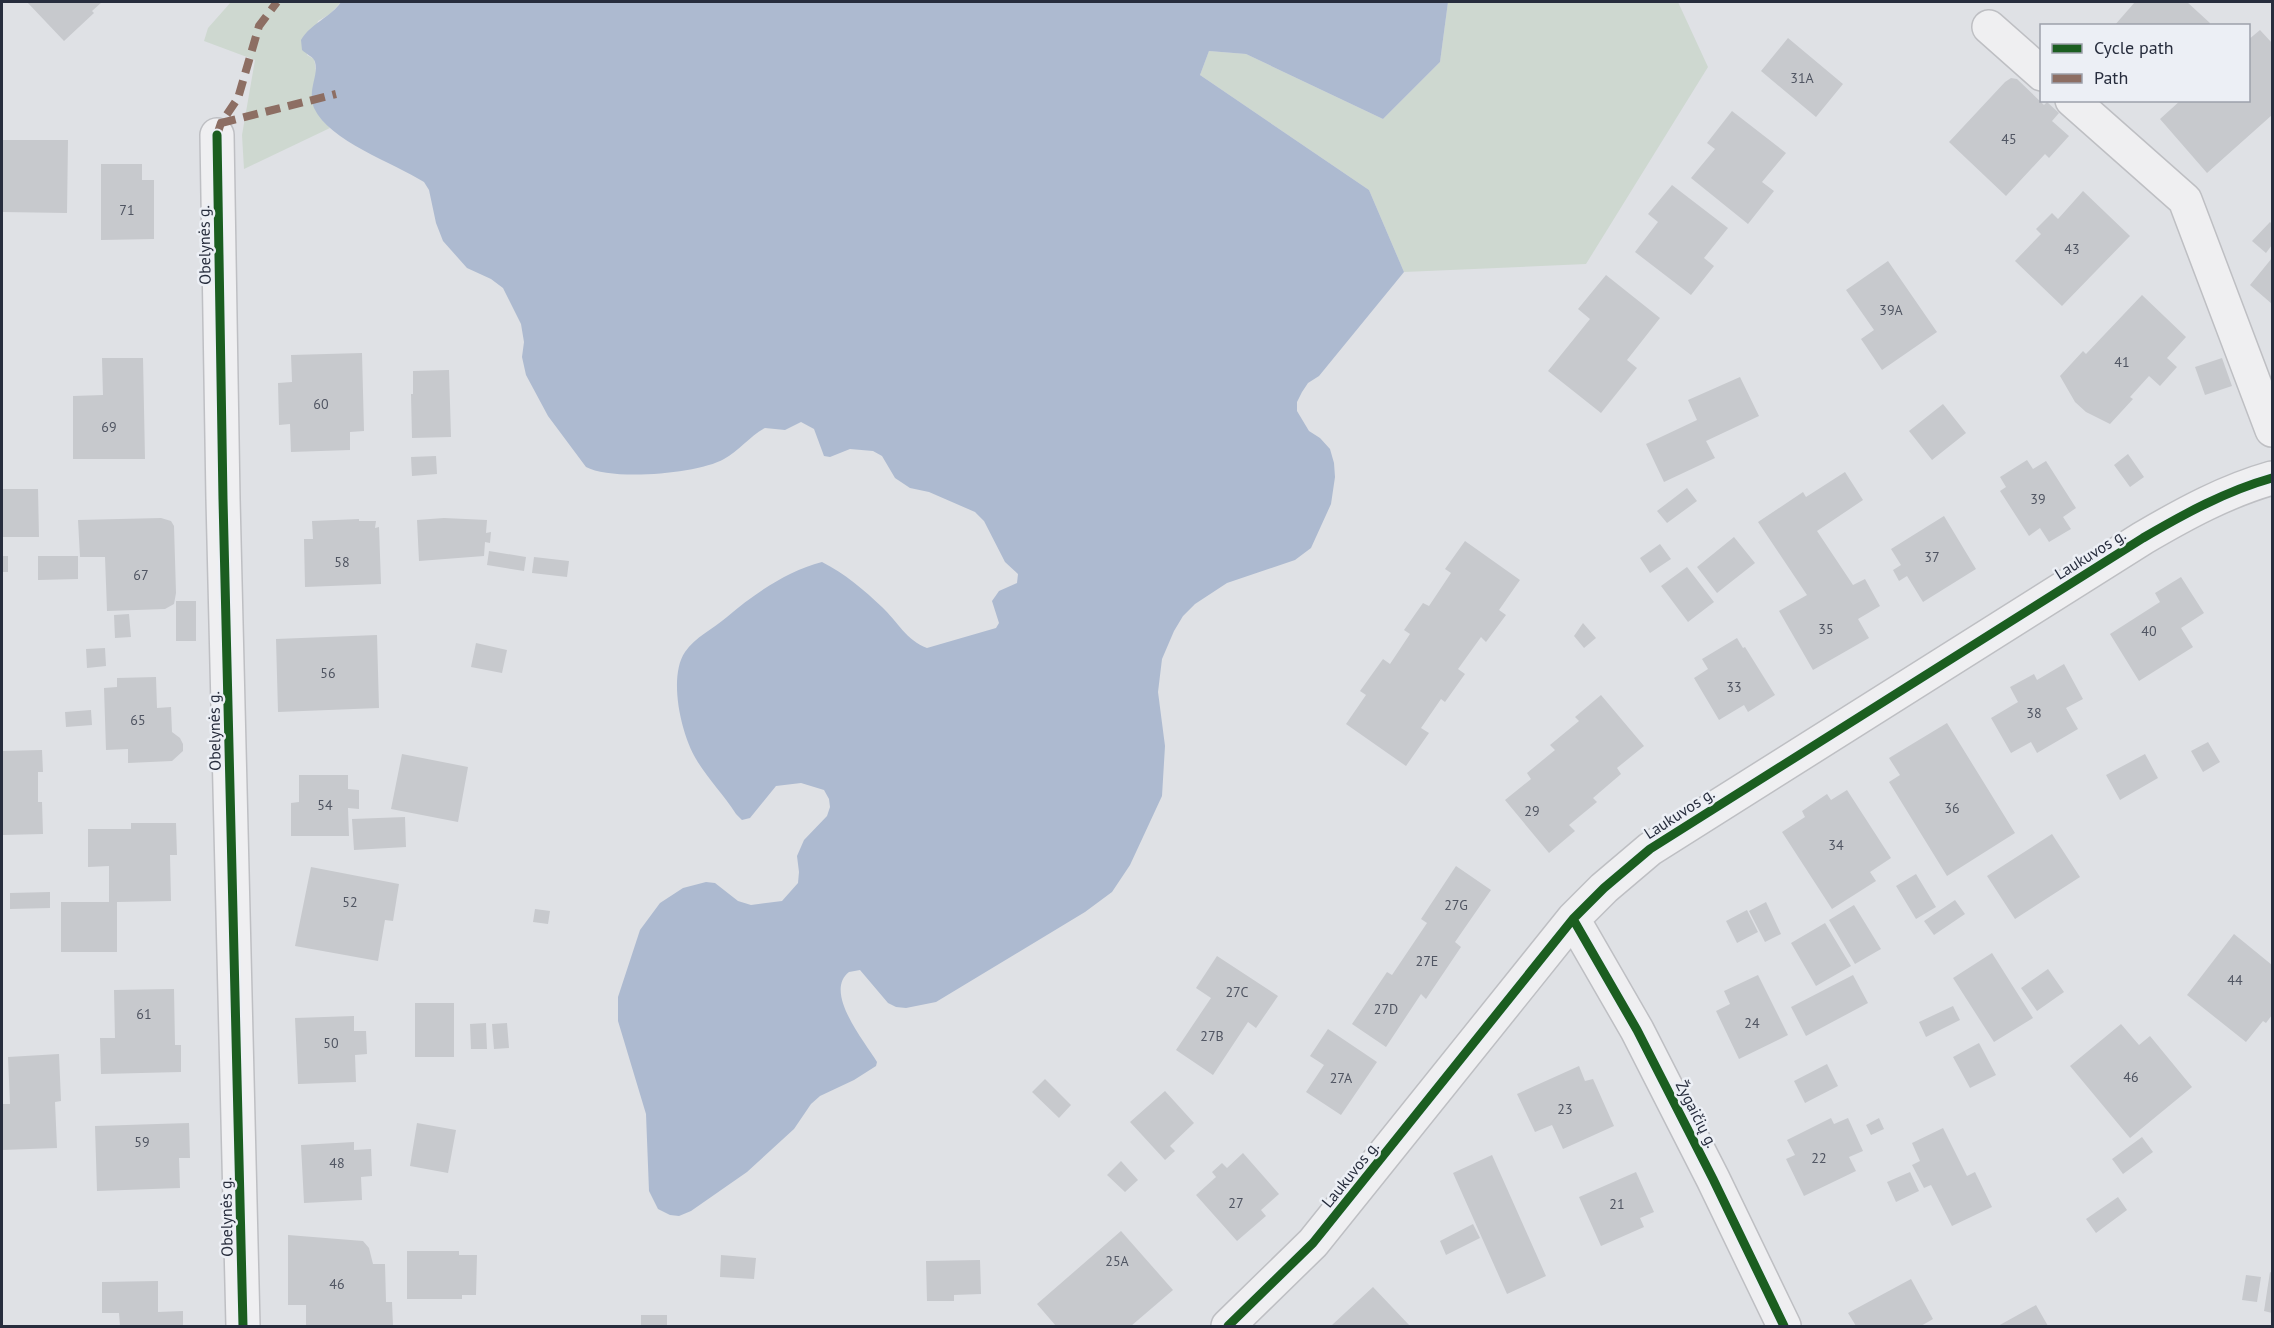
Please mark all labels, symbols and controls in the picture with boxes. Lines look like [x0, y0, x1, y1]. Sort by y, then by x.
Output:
legend [2040, 24, 2250, 102]
text: Cycle path [2094, 36, 2174, 59]
text: Path [2094, 66, 2128, 89]
house number: 31A [1790, 69, 1815, 87]
house number: 45 [2001, 130, 2017, 148]
house number: 71 [119, 201, 135, 219]
street label: Obelynės g. [193, 205, 215, 285]
house number: 43 [2064, 240, 2080, 258]
house number: 39A [1879, 301, 1904, 319]
house number: 41 [2114, 353, 2130, 371]
house number: 60 [313, 395, 329, 413]
house number: 69 [101, 418, 117, 436]
house number: 39 [2030, 490, 2046, 508]
street label: Laukuvos g. [2051, 524, 2129, 584]
house number: 37 [1924, 548, 1940, 566]
house number: 58 [334, 553, 350, 571]
house number: 67 [133, 566, 149, 584]
house number: 35 [1818, 620, 1834, 638]
house number: 40 [2141, 622, 2157, 640]
house number: 56 [320, 664, 336, 682]
house number: 33 [1726, 678, 1742, 696]
street label: Obelynės g. [203, 691, 225, 771]
house number: 38 [2026, 704, 2042, 722]
house number: 65 [130, 711, 146, 729]
street label: Laukuvos g. [1640, 783, 1718, 843]
house number: 54 [317, 796, 333, 814]
house number: 36 [1944, 799, 1960, 817]
house number: 29 [1524, 802, 1540, 820]
house number: 34 [1828, 836, 1844, 854]
house number: 52 [342, 893, 358, 911]
house number: 27G [1444, 896, 1468, 914]
house number: 27E [1416, 952, 1438, 970]
house number: 44 [2227, 971, 2243, 989]
house number: 27C [1225, 983, 1249, 1001]
house number: 27D [1374, 1000, 1398, 1018]
house number: 61 [136, 1005, 152, 1023]
house number: 24 [1744, 1014, 1760, 1032]
house number: 27B [1200, 1027, 1224, 1045]
house number: 50 [323, 1034, 339, 1052]
house number: 46 [2123, 1068, 2139, 1086]
house number: 27A [1330, 1069, 1353, 1087]
street label: Žygaičių g. [1672, 1077, 1722, 1151]
house number: 23 [1557, 1100, 1573, 1118]
house number: 59 [134, 1133, 150, 1151]
street label: Laukuvos g. [1317, 1137, 1383, 1211]
house number: 22 [1811, 1149, 1827, 1167]
house number: 48 [329, 1154, 345, 1172]
street label: Obelynės g. [215, 1177, 237, 1257]
house number: 27 [1228, 1194, 1244, 1212]
house number: 21 [1609, 1195, 1625, 1213]
house number: 25A [1105, 1252, 1130, 1270]
house number: 46 [329, 1275, 345, 1293]

